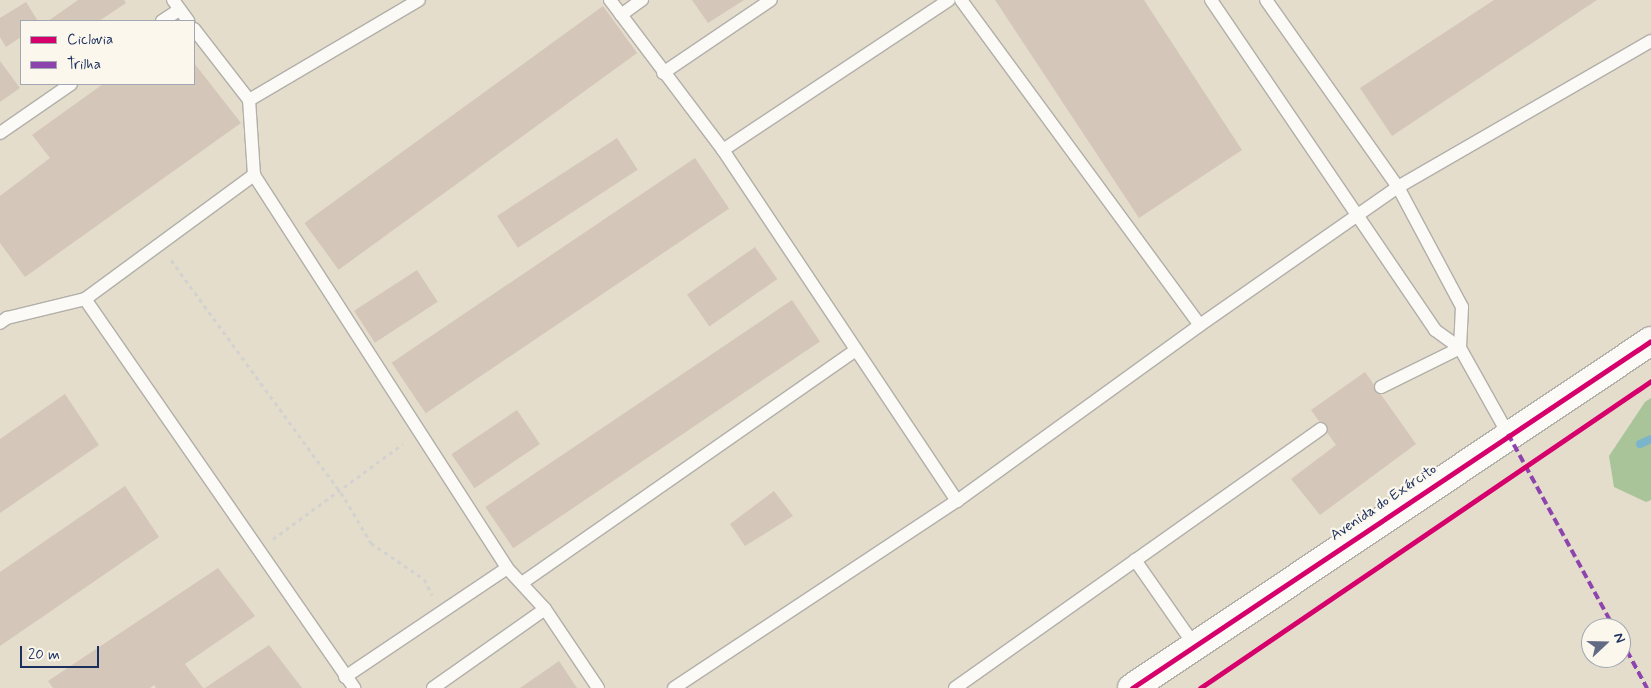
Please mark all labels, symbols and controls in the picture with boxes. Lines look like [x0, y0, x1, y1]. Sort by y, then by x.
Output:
legend [20, 20, 195, 85]
text: Ciclovia [67, 30, 113, 50]
text: Trilha [67, 55, 101, 75]
street label: Avenida do Exército [1327, 461, 1441, 545]
north arrow [1581, 618, 1631, 668]
text: N [1609, 630, 1629, 646]
scale bar [22, 636, 101, 668]
text: 20 m [28, 645, 60, 665]

